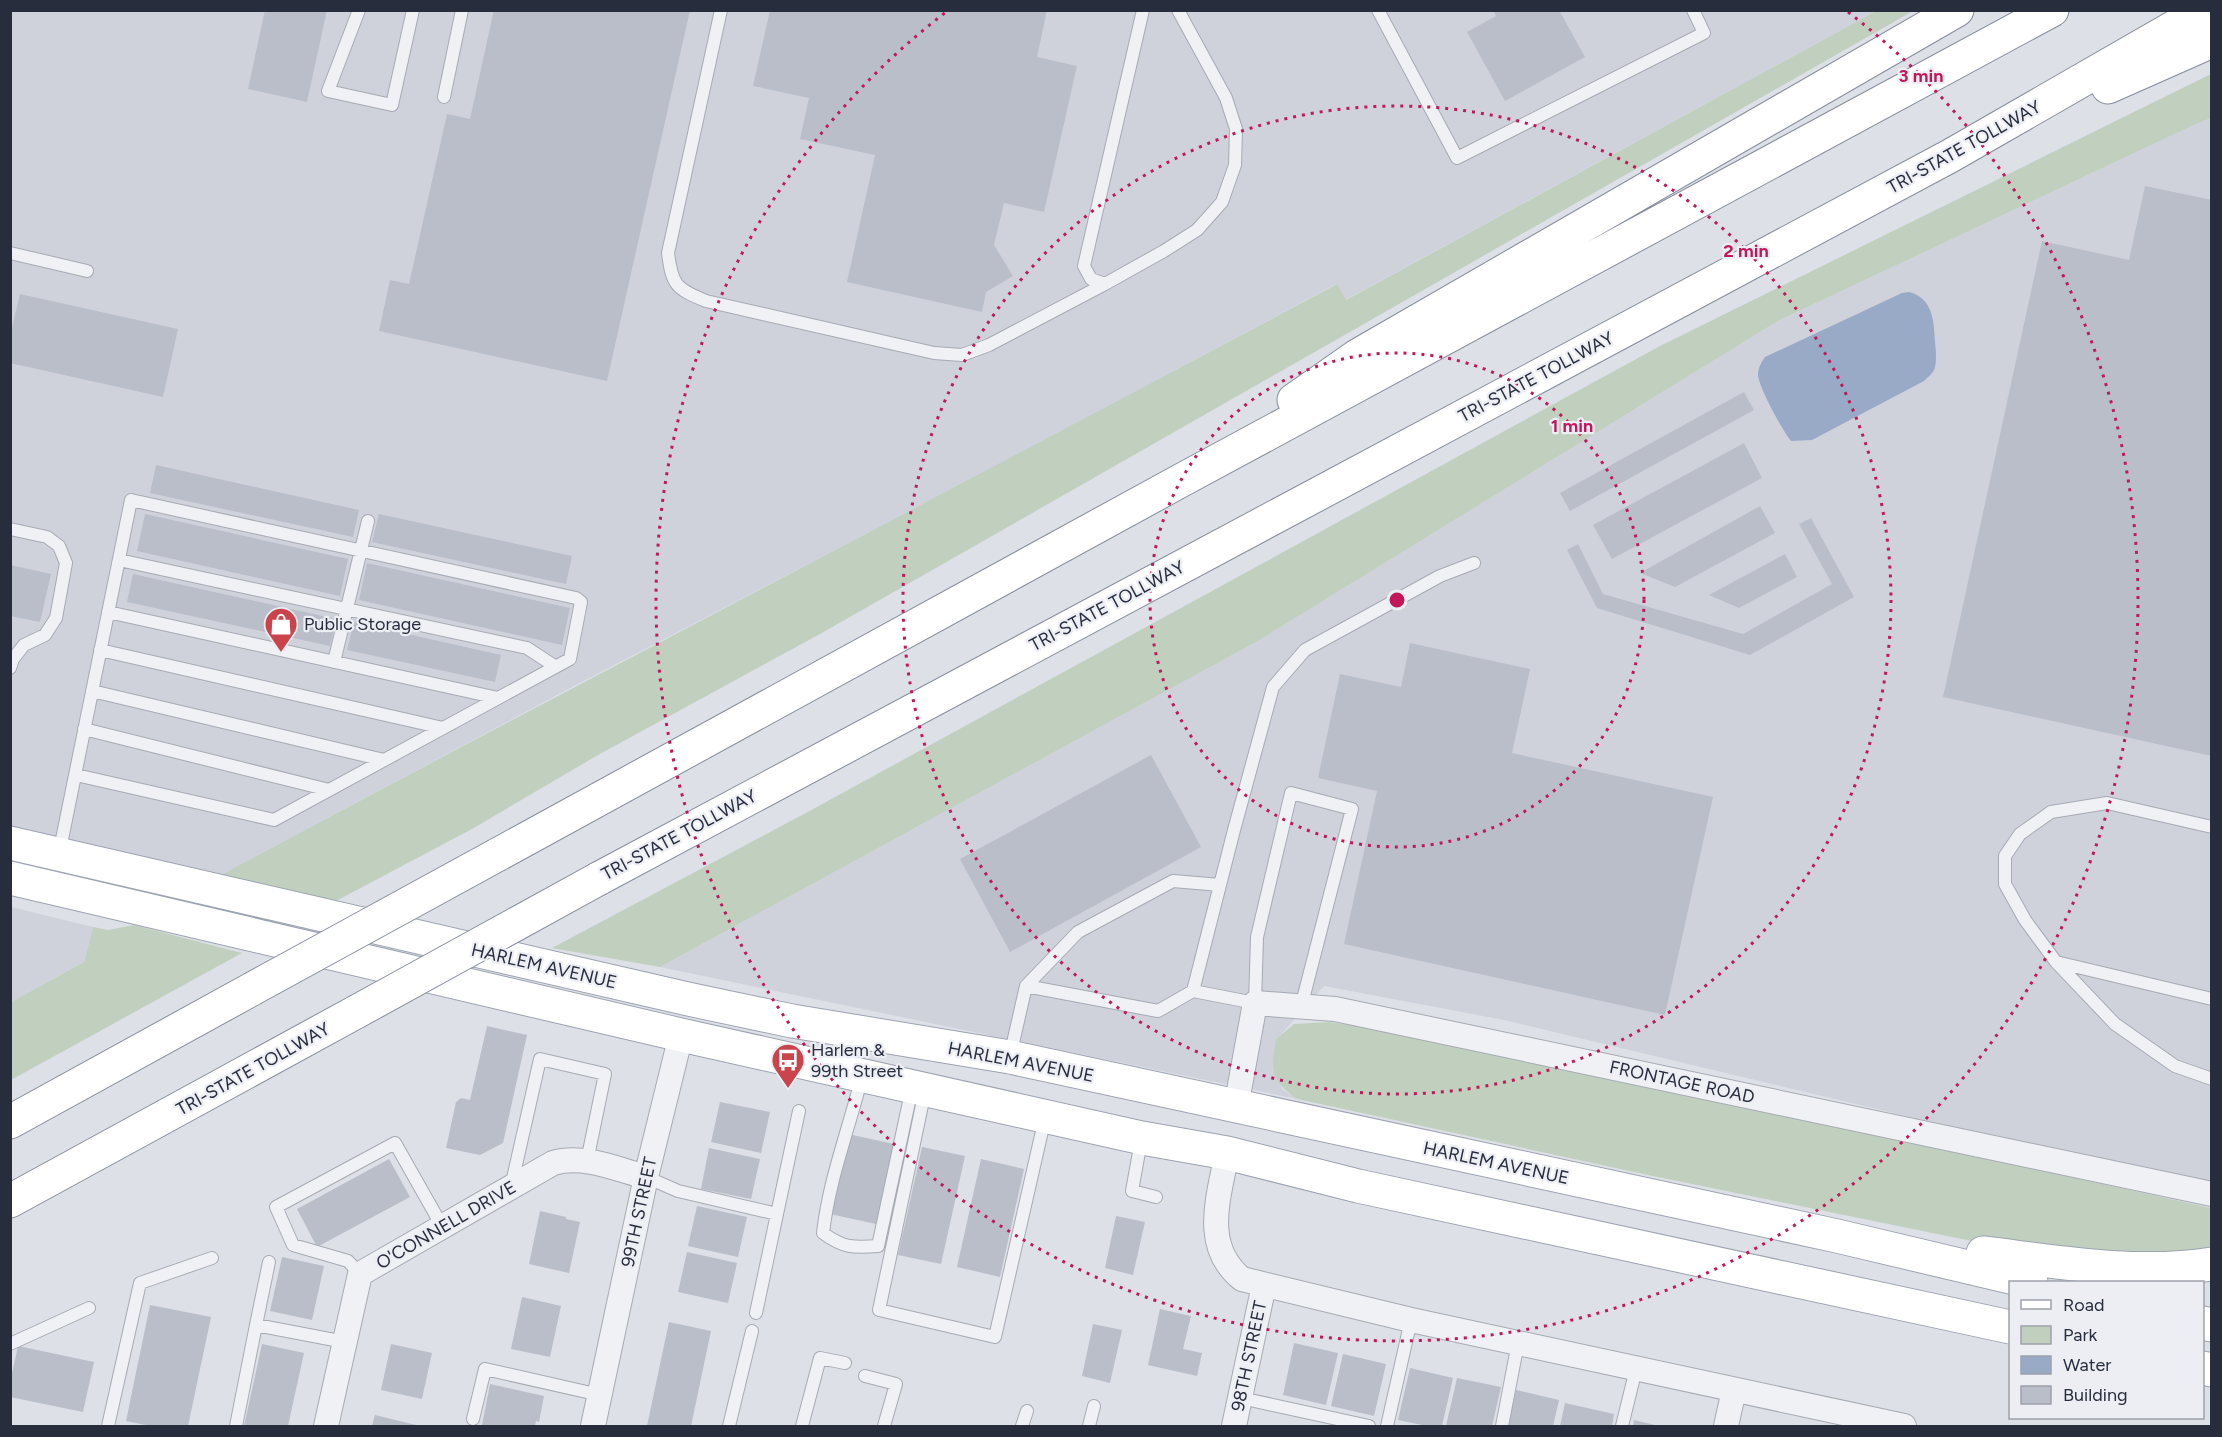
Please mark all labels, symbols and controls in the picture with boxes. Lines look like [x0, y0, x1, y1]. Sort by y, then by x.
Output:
text: 3 min [1899, 65, 1943, 87]
street label: TRI-STATE TOLLWAY [1883, 96, 2045, 198]
text: 2 min [1723, 240, 1769, 262]
street label: TRI-STATE TOLLWAY [1455, 327, 1617, 427]
text: 1 min [1551, 415, 1593, 437]
street label: TRI-STATE TOLLWAY [1026, 556, 1188, 656]
centre of rings [1387, 590, 1407, 610]
shop icon: Public Storage [263, 606, 299, 653]
place label: Public Storage [304, 613, 421, 635]
street label: TRI-STATE TOLLWAY [598, 785, 760, 885]
street label: HARLEM AVENUE [469, 939, 619, 993]
street label: TRI-STATE TOLLWAY [172, 1018, 334, 1120]
street label: HARLEM AVENUE [946, 1037, 1096, 1087]
place label: Harlem & 99th Street [811, 1039, 903, 1082]
bus stop icon: Harlem & 99th Street [770, 1042, 806, 1089]
street label: FRONTAGE ROAD [1607, 1056, 1757, 1108]
street label: HARLEM AVENUE [1421, 1137, 1571, 1189]
street label: 99TH STREET [617, 1155, 661, 1269]
street label: O'CONNELL DRIVE [372, 1176, 520, 1274]
legend [2009, 1281, 2204, 1419]
text: Road [2063, 1294, 2104, 1316]
street label: 98TH STREET [1227, 1299, 1271, 1413]
text: Park [2063, 1324, 2098, 1346]
text: Water [2063, 1354, 2111, 1376]
text: Building [2063, 1384, 2128, 1406]

